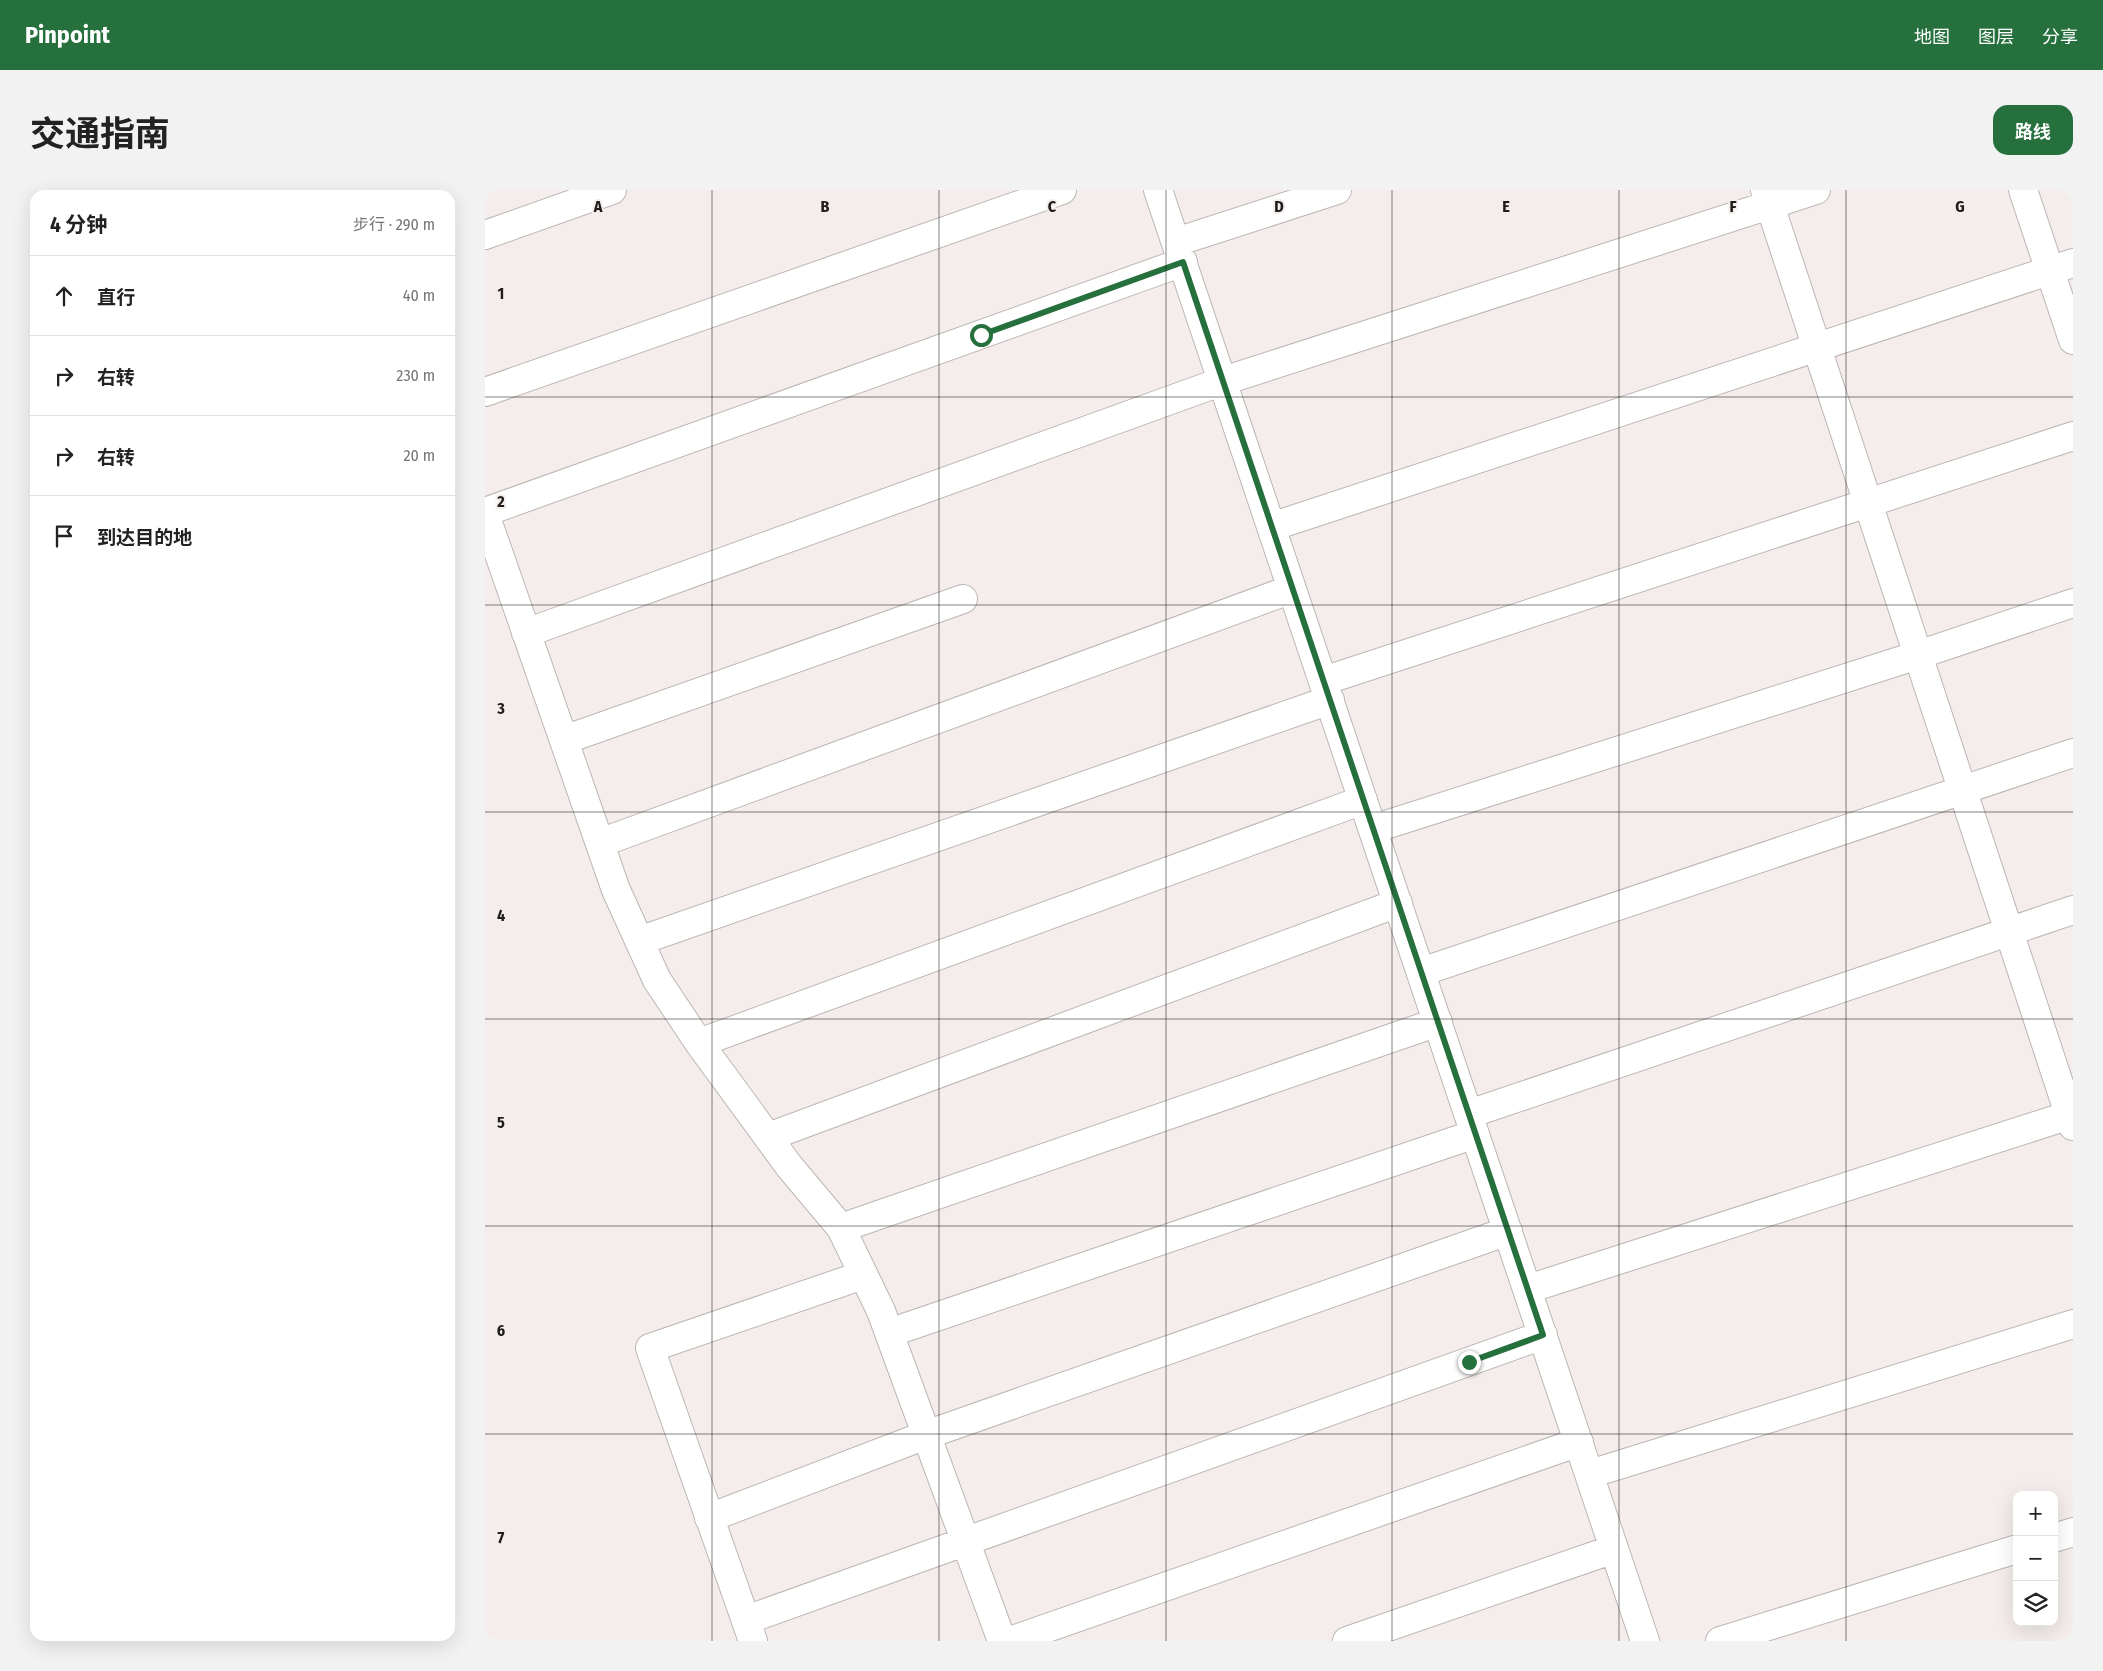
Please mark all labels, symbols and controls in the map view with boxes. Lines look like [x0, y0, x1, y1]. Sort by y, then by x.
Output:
text: Pinpoint [25, 21, 110, 49]
text: 地图 [1914, 26, 1950, 48]
text: 图层 [1978, 26, 2014, 48]
text: 分享 [2042, 26, 2078, 48]
button: 路线 [1993, 105, 2073, 155]
text: 交通指南 [30, 113, 170, 155]
text: A [593, 197, 603, 216]
text: B [821, 197, 830, 216]
text: C [1048, 197, 1057, 216]
text: D [1274, 197, 1284, 216]
text: E [1502, 197, 1510, 216]
text: F [1729, 197, 1737, 216]
text: G [1955, 197, 1965, 216]
text: 4 分钟 [50, 212, 107, 238]
text: 步行 · 290 m [353, 215, 435, 234]
icon: ahead [50, 282, 78, 310]
text: 1 [498, 284, 504, 303]
text: 直行 [97, 286, 135, 309]
text: 40 m [403, 286, 435, 305]
route start [970, 324, 993, 347]
icon: right [50, 362, 78, 390]
text: 右转 [97, 366, 135, 389]
text: 230 m [396, 366, 435, 385]
icon: right [50, 442, 78, 470]
text: 右转 [97, 446, 135, 469]
text: 20 m [404, 446, 435, 465]
text: 2 [496, 492, 505, 511]
icon: arrive [50, 522, 78, 550]
text: 到达目的地 [97, 526, 192, 549]
text: 3 [496, 699, 505, 718]
text: 4 [497, 906, 505, 925]
text: 5 [497, 1113, 505, 1132]
text: 6 [497, 1321, 505, 1340]
route end [1458, 1351, 1481, 1374]
map controls [2013, 1491, 2058, 1626]
button: + [2013, 1491, 2058, 1536]
text: 7 [498, 1528, 505, 1547]
button: − [2013, 1536, 2058, 1581]
button: layers [2013, 1581, 2058, 1626]

